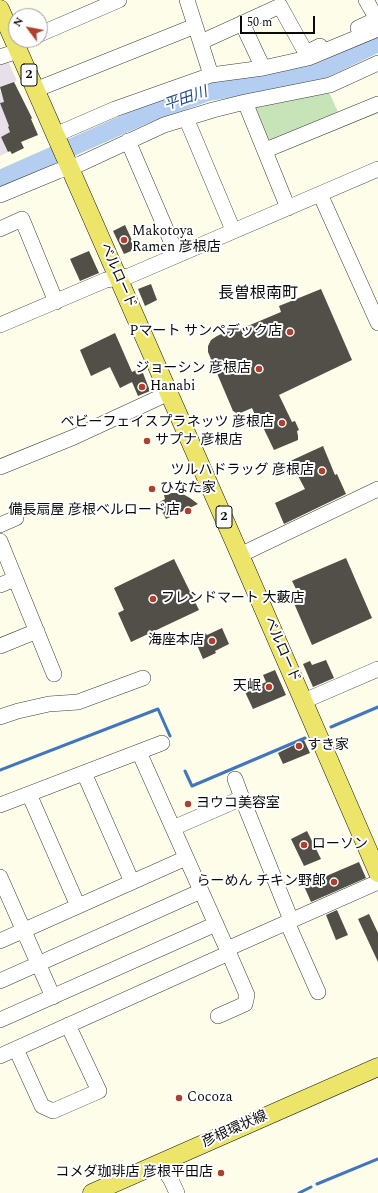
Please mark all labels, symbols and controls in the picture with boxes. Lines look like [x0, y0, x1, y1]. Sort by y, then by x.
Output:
north arrow [8, 8, 48, 48]
scale bar [242, 8, 317, 34]
text: 50 m [247, 13, 272, 32]
text: N [9, 14, 28, 30]
road number: 2 [21, 64, 37, 86]
water label: 平田川 [162, 84, 210, 116]
place label: Makotoya Ramen 彦根店 [132, 224, 221, 256]
marker: Makotoya Ramen 彦根店 [119, 235, 129, 245]
street label: ベルロード [95, 241, 139, 311]
district label: 長曽根南町 [218, 285, 298, 305]
place label: Pマート サンペデック店 [130, 324, 282, 340]
marker: Pマート サンペデック店 [285, 327, 295, 337]
place label: ジョーシン 彦根店 [136, 361, 251, 377]
marker: ジョーシン 彦根店 [254, 364, 264, 374]
place label: Hanabi [150, 379, 195, 395]
marker: Hanabi [137, 382, 147, 392]
place label: ベビーフェイスプラネッツ 彦根店 [61, 415, 274, 431]
marker: ベビーフェイスプラネッツ 彦根店 [277, 418, 287, 428]
place label: サプナ 彦根店 [155, 433, 242, 449]
marker: サプナ 彦根店 [142, 436, 152, 446]
place label: ツルハドラッグ 彦根店 [171, 463, 314, 479]
marker: ツルハドラッグ 彦根店 [317, 466, 327, 476]
place label: ひなた家 [160, 481, 216, 497]
marker: ひなた家 [147, 484, 157, 494]
place label: 備長扇屋 彦根ベルロード店 [9, 503, 180, 519]
marker: 備長扇屋 彦根ベルロード店 [183, 506, 193, 516]
road number: 2 [216, 506, 232, 528]
place label: フレンドマート 大藪店 [161, 591, 304, 607]
marker: フレンドマート 大藪店 [148, 594, 158, 604]
street label: ベルロード [259, 615, 303, 685]
place label: 海座本店 [148, 633, 204, 649]
marker: 海座本店 [207, 636, 217, 646]
place label: 天岷 [233, 679, 261, 695]
marker: 天岷 [264, 682, 274, 692]
place label: すき家 [307, 738, 349, 754]
marker: すき家 [294, 741, 304, 751]
place label: ヨウコ美容室 [196, 796, 280, 812]
marker: ヨウコ美容室 [183, 799, 193, 809]
place label: ローソン [312, 837, 368, 853]
marker: ローソン [299, 840, 309, 850]
place label: らーめん チキン野郎 [197, 874, 326, 890]
marker: らーめん チキン野郎 [329, 877, 339, 887]
place label: Cocoza [187, 1090, 233, 1106]
marker: Cocoza [174, 1093, 184, 1103]
street label: 彦根環状線 [200, 1108, 270, 1152]
place label: コメダ珈琲店 彦根平田店 [56, 1165, 213, 1181]
marker: コメダ珈琲店 彦根平田店 [216, 1168, 226, 1178]

